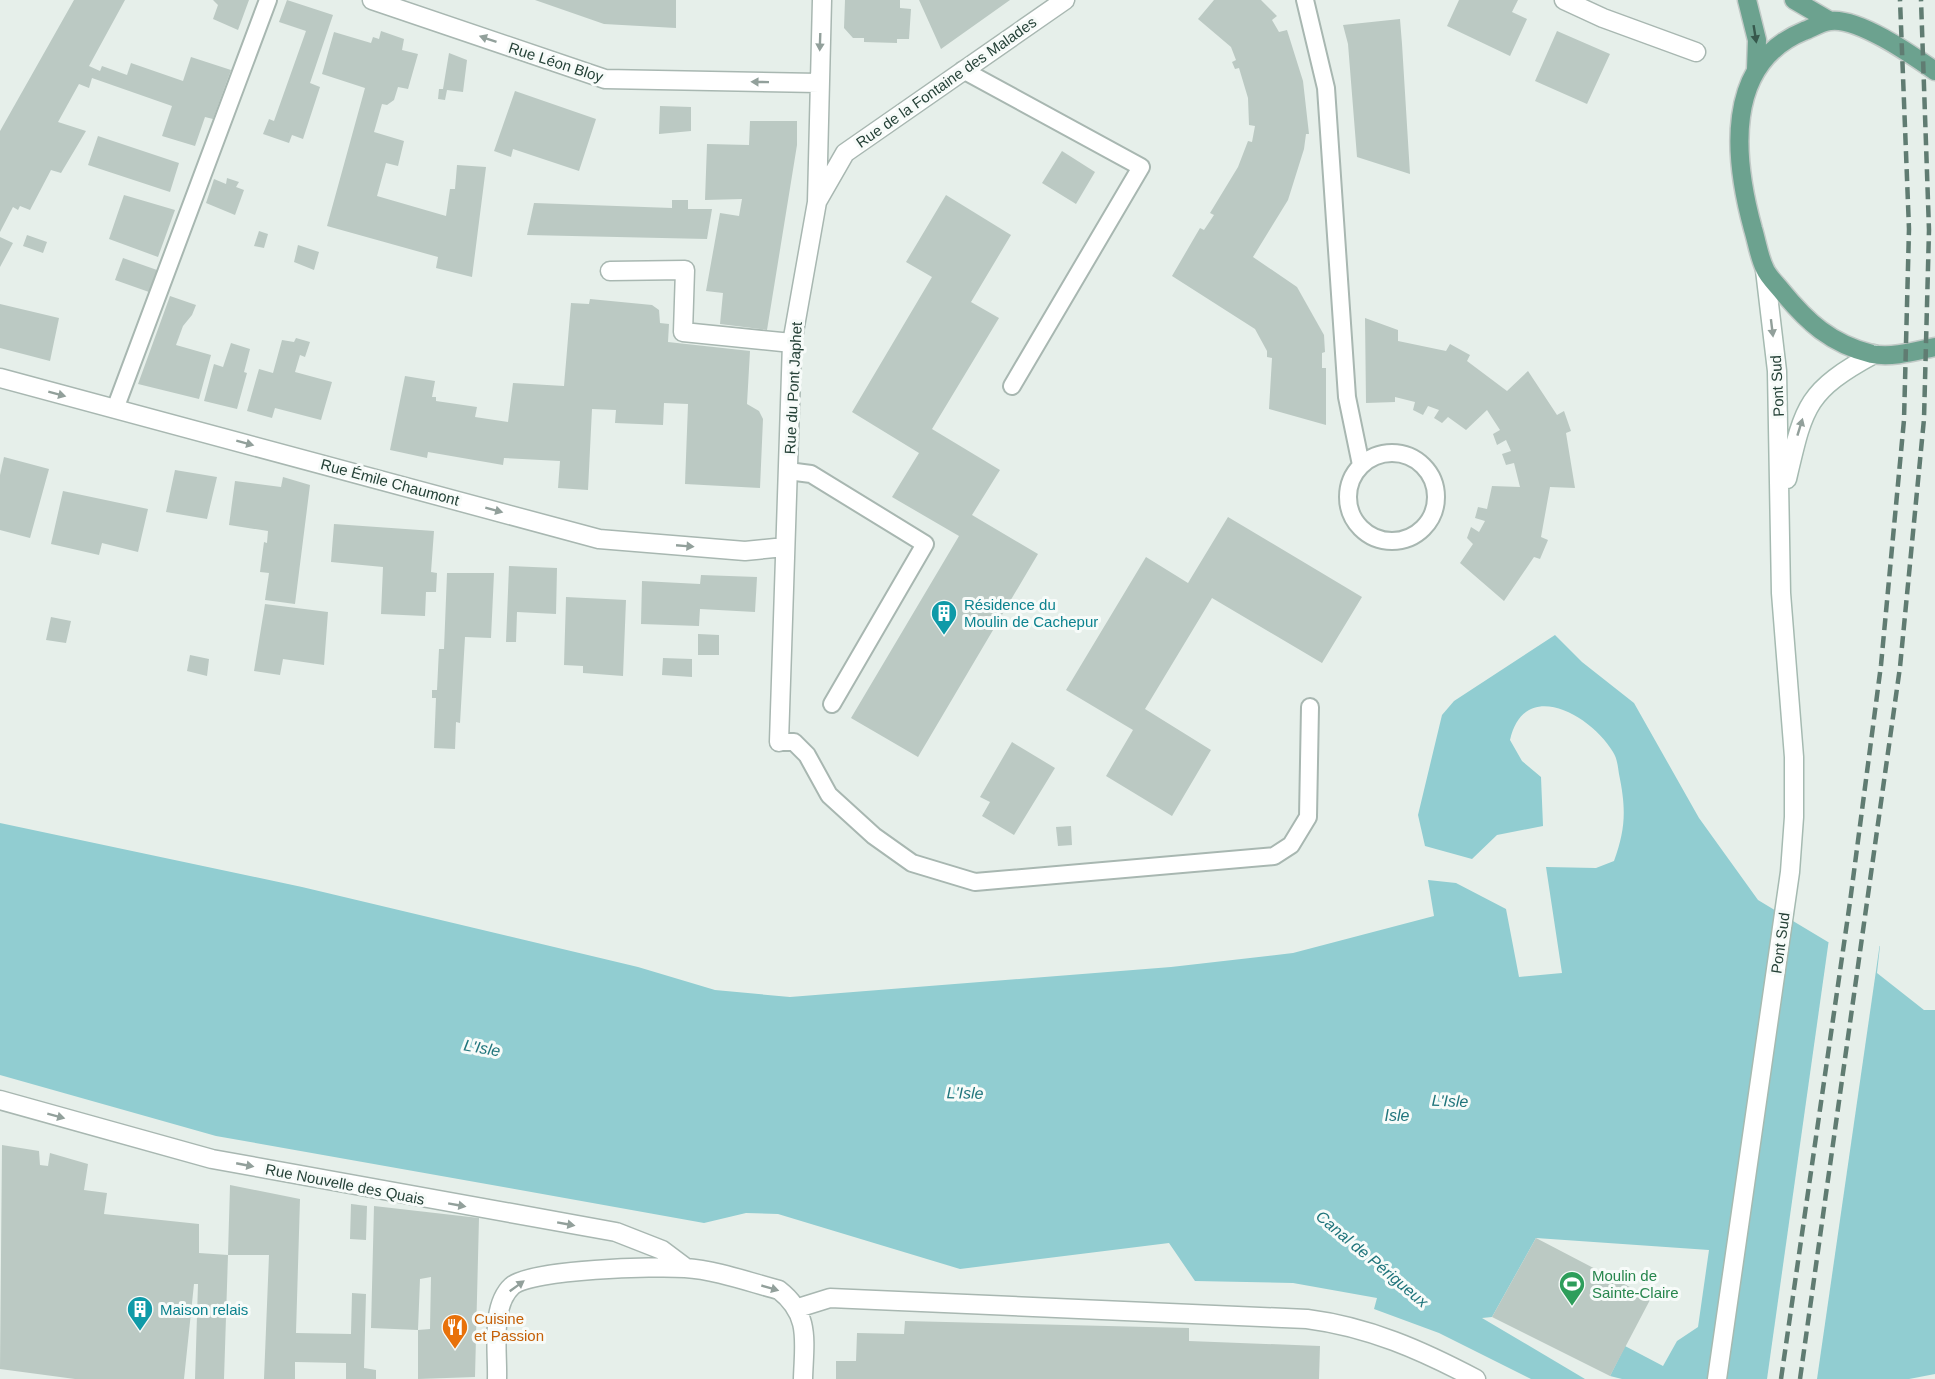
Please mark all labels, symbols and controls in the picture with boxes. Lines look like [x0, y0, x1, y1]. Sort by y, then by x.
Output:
street label: Rue de la Fontaine des Malades [853, 13, 1039, 151]
one-way arrow [1751, 25, 1760, 44]
one-way arrow [816, 32, 825, 51]
one-way arrow [479, 34, 497, 44]
street label: Rue Léon Bloy [507, 39, 606, 85]
one-way arrow [751, 77, 770, 87]
one-way arrow [1768, 318, 1777, 337]
street label: Rue du Pont Japhet [781, 321, 805, 455]
street label: Pont Sud [1767, 355, 1787, 417]
one-way arrow [47, 389, 66, 399]
one-way arrow [1796, 418, 1805, 436]
one-way arrow [236, 439, 254, 449]
street label: Rue Émile Chaumont [319, 455, 462, 509]
one-way arrow [485, 506, 503, 516]
one-way arrow [676, 541, 695, 551]
place label: Résidence du Moulin de Cachepur [964, 596, 1098, 630]
building icon: Résidence du Moulin de Cachepur [929, 598, 959, 636]
street label: Pont Sud [1767, 911, 1793, 975]
water label: L'Isle [462, 1036, 502, 1060]
water label: L'Isle [946, 1084, 984, 1102]
water label: L'Isle [1431, 1092, 1469, 1110]
water label: Isle [1385, 1107, 1410, 1124]
one-way arrow [47, 1112, 65, 1122]
street label: Rue Nouvelle des Quais [264, 1160, 426, 1208]
one-way arrow [235, 1161, 254, 1170]
one-way arrow [448, 1201, 467, 1210]
water label: Canal de Périgueux [1313, 1207, 1432, 1311]
one-way arrow [557, 1220, 576, 1229]
place label: Moulin de Sainte-Claire [1592, 1267, 1679, 1301]
sports icon: Moulin de Sainte-Claire [1557, 1269, 1587, 1307]
one-way arrow [509, 1280, 525, 1292]
one-way arrow [761, 1284, 779, 1293]
building icon: Maison relais [125, 1294, 155, 1332]
place label: Maison relais [160, 1301, 248, 1318]
place label: Cuisine et Passion [474, 1310, 544, 1344]
restaurant icon: Cuisine et Passion [440, 1312, 470, 1350]

